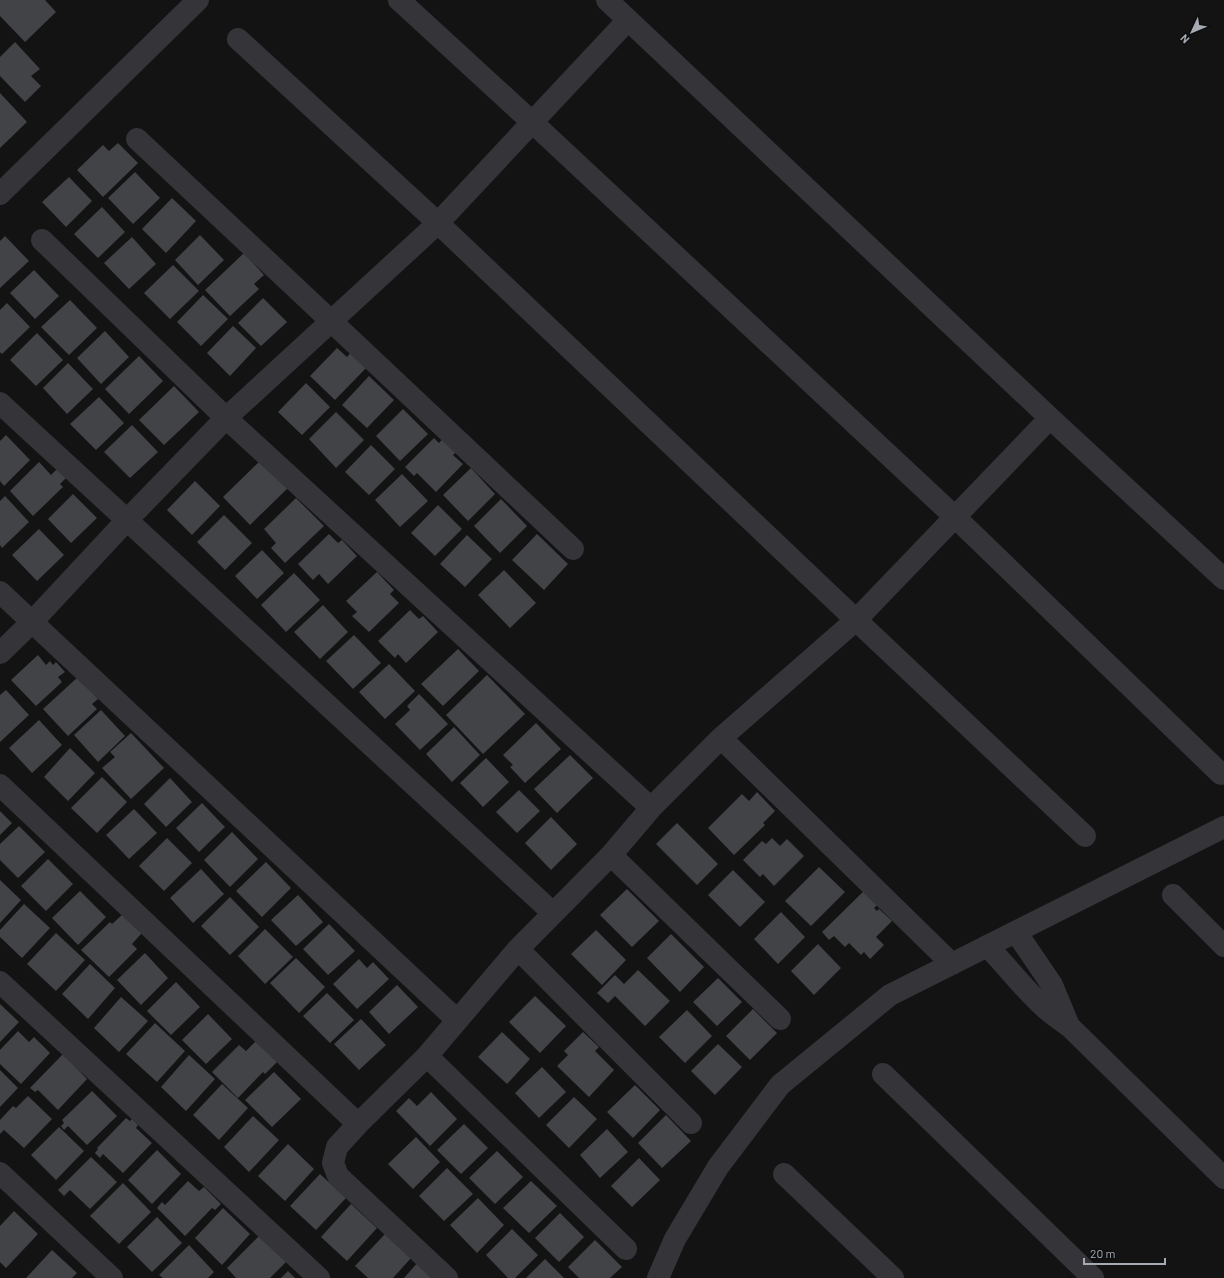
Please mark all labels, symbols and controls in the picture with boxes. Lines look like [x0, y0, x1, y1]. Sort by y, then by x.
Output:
north arrow [1172, 12, 1212, 52]
text: N [1177, 32, 1192, 46]
scale bar [1084, 1240, 1165, 1266]
text: 20 m [1090, 1246, 1116, 1260]

